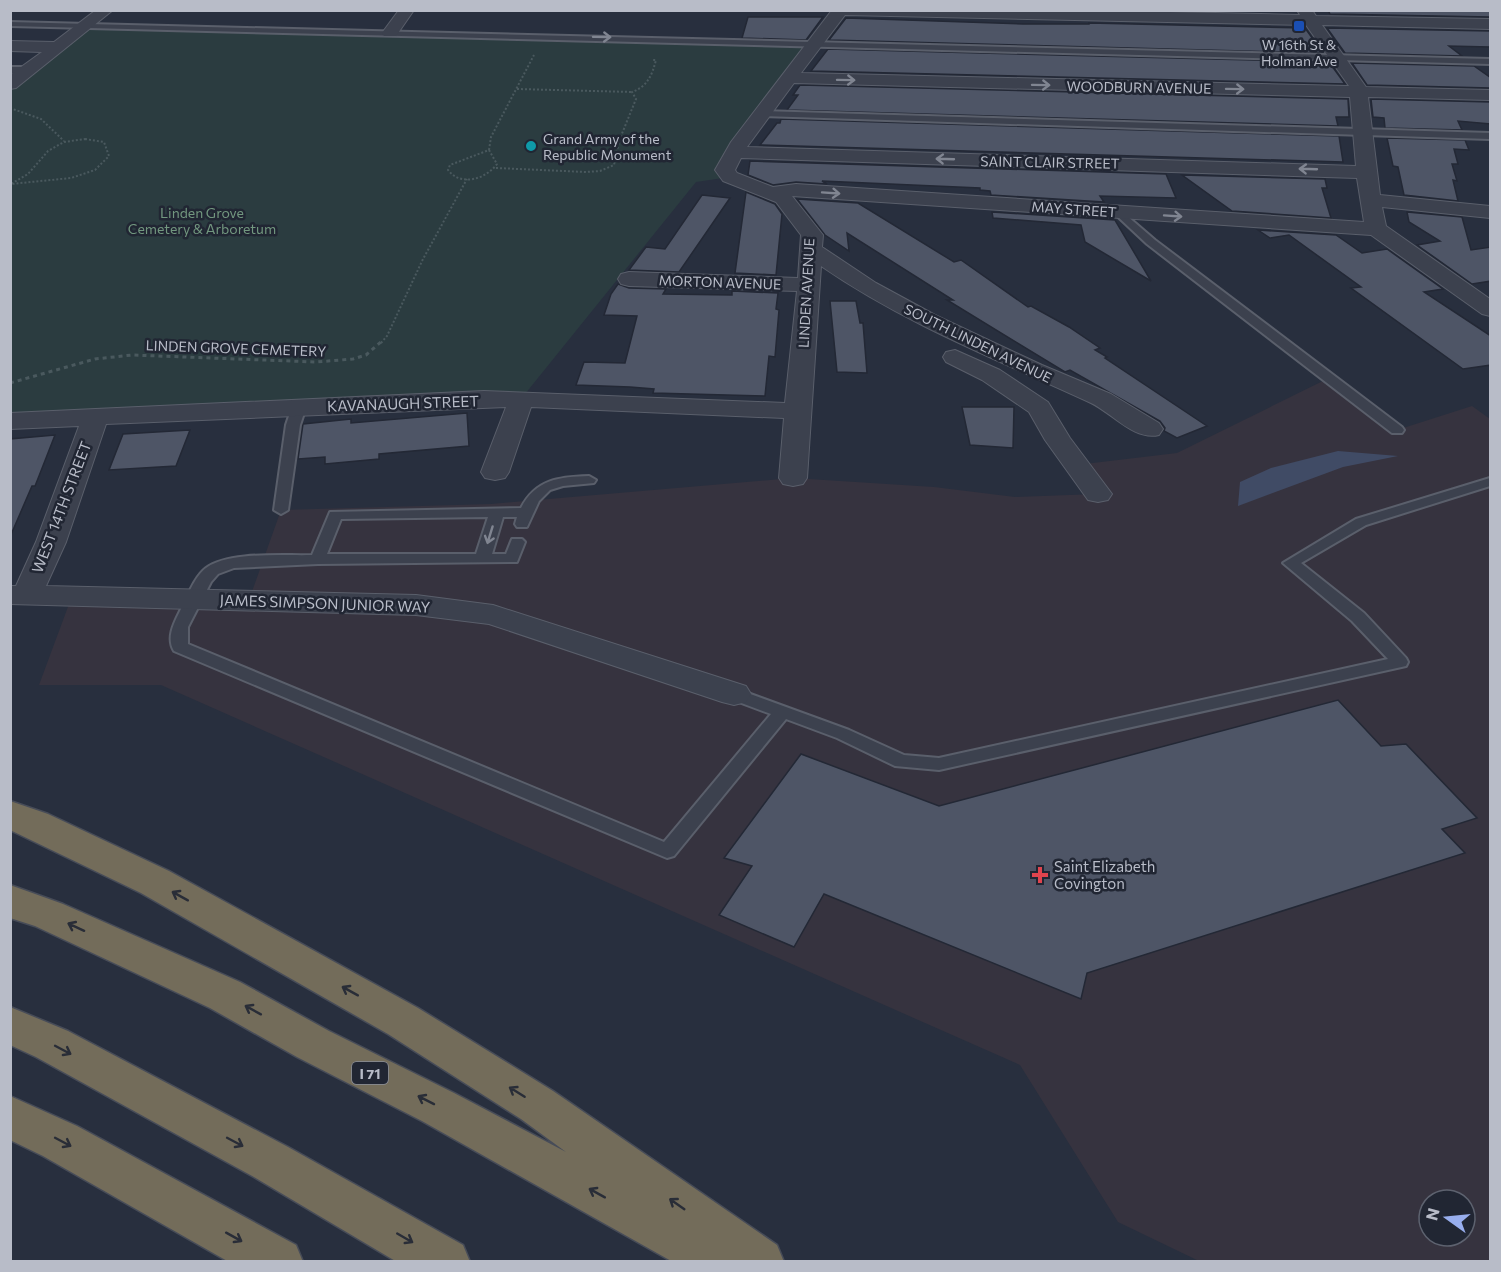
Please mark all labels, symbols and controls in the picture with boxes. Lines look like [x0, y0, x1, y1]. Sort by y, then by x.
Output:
marker: W 16th St & Holman Ave [1292, 19, 1306, 33]
one-way arrow [592, 32, 612, 43]
place label: W 16th St & Holman Ave [1261, 36, 1337, 69]
one-way arrow [835, 74, 855, 86]
street label: WOODBURN AVENUE [1067, 77, 1211, 97]
one-way arrow [1030, 79, 1050, 90]
one-way arrow [1225, 84, 1245, 95]
place label: Grand Army of the Republic Monument [543, 130, 672, 163]
marker: Grand Army of the Republic Monument [524, 139, 538, 153]
street label: SAINT CLAIR STREET [980, 152, 1120, 172]
one-way arrow [935, 153, 955, 165]
one-way arrow [1298, 163, 1318, 175]
one-way arrow [821, 188, 841, 199]
street label: MAY STREET [1031, 198, 1117, 220]
park label: Linden Grove Cemetery & Arboretum [128, 204, 276, 237]
one-way arrow [1162, 210, 1182, 221]
street label: LINDEN AVENUE [795, 238, 817, 348]
street label: MORTON AVENUE [658, 271, 782, 293]
street label: SOUTH LINDEN AVENUE [901, 300, 1055, 386]
street label: LINDEN GROVE CEMETERY [145, 336, 327, 360]
street label: KAVANAUGH STREET [327, 391, 480, 415]
street label: WEST 14TH STREET [28, 438, 95, 575]
one-way arrow [484, 525, 495, 544]
street label: JAMES SIMPSON JUNIOR WAY [219, 590, 431, 616]
place label: Saint Elizabeth Covington [1054, 857, 1155, 892]
marker: Saint Elizabeth Covington [1031, 866, 1049, 884]
one-way arrow [172, 890, 189, 902]
one-way arrow [68, 921, 86, 933]
one-way arrow [342, 985, 359, 997]
one-way arrow [244, 1004, 261, 1016]
one-way arrow [54, 1045, 72, 1056]
road number: I 71 [352, 1062, 388, 1084]
one-way arrow [509, 1086, 526, 1098]
one-way arrow [417, 1094, 435, 1106]
one-way arrow [54, 1136, 71, 1148]
one-way arrow [226, 1137, 244, 1149]
one-way arrow [589, 1187, 606, 1199]
north arrow [1417, 1188, 1477, 1248]
one-way arrow [670, 1197, 686, 1210]
text: N [1421, 1206, 1443, 1222]
one-way arrow [224, 1232, 242, 1243]
one-way arrow [396, 1233, 413, 1245]

